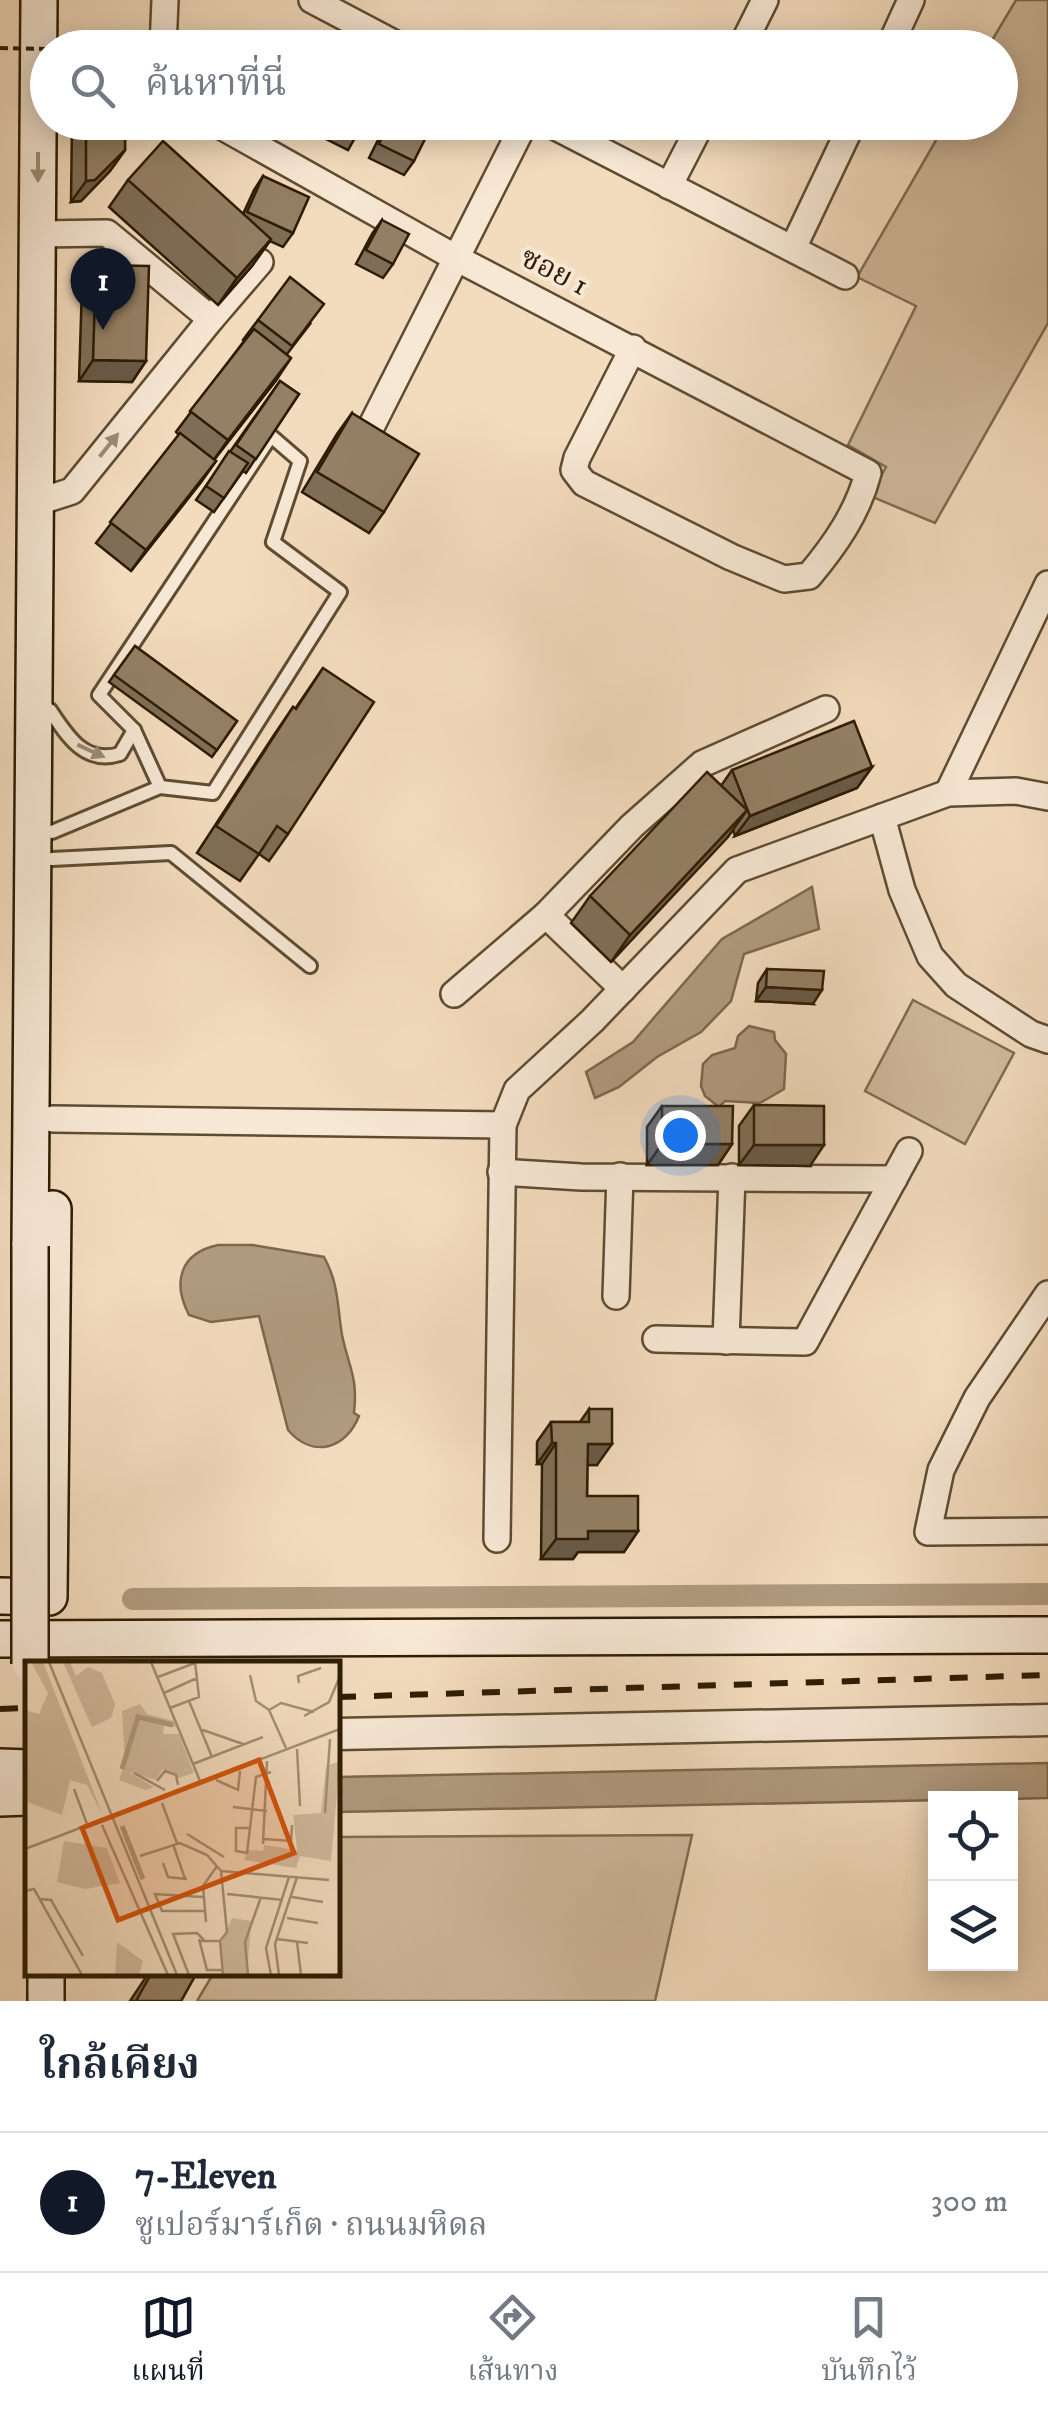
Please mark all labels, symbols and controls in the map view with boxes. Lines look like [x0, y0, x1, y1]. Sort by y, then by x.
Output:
search box [30, 30, 1018, 140]
icon: search [65, 58, 120, 113]
text: ค้นหาที่นี่ [145, 60, 286, 108]
one-way arrow [30, 152, 46, 184]
street label: ซอย 1 [514, 239, 594, 305]
pin: 1 [70, 248, 136, 330]
one-way arrow [98, 433, 119, 458]
one-way arrow [76, 743, 105, 759]
your location [655, 1110, 706, 1161]
inset map [25, 1661, 340, 1976]
map controls [928, 1791, 1018, 1971]
button: locate [928, 1791, 1018, 1881]
button: layers [928, 1881, 1018, 1971]
text: ใกล้เคียง [40, 2040, 200, 2092]
text: 7-Eleven [135, 2153, 277, 2201]
text: 1 [67, 2182, 78, 2222]
text: 300 m [931, 2182, 1008, 2222]
text: ซูเปอร์มาร์เก็ต · ถนนมหิดล [135, 2206, 488, 2246]
tab: แผนที่ [131, 2290, 205, 2395]
tab: เส้นทาง [467, 2290, 559, 2395]
tab: บันทึกไว้ [821, 2290, 917, 2395]

